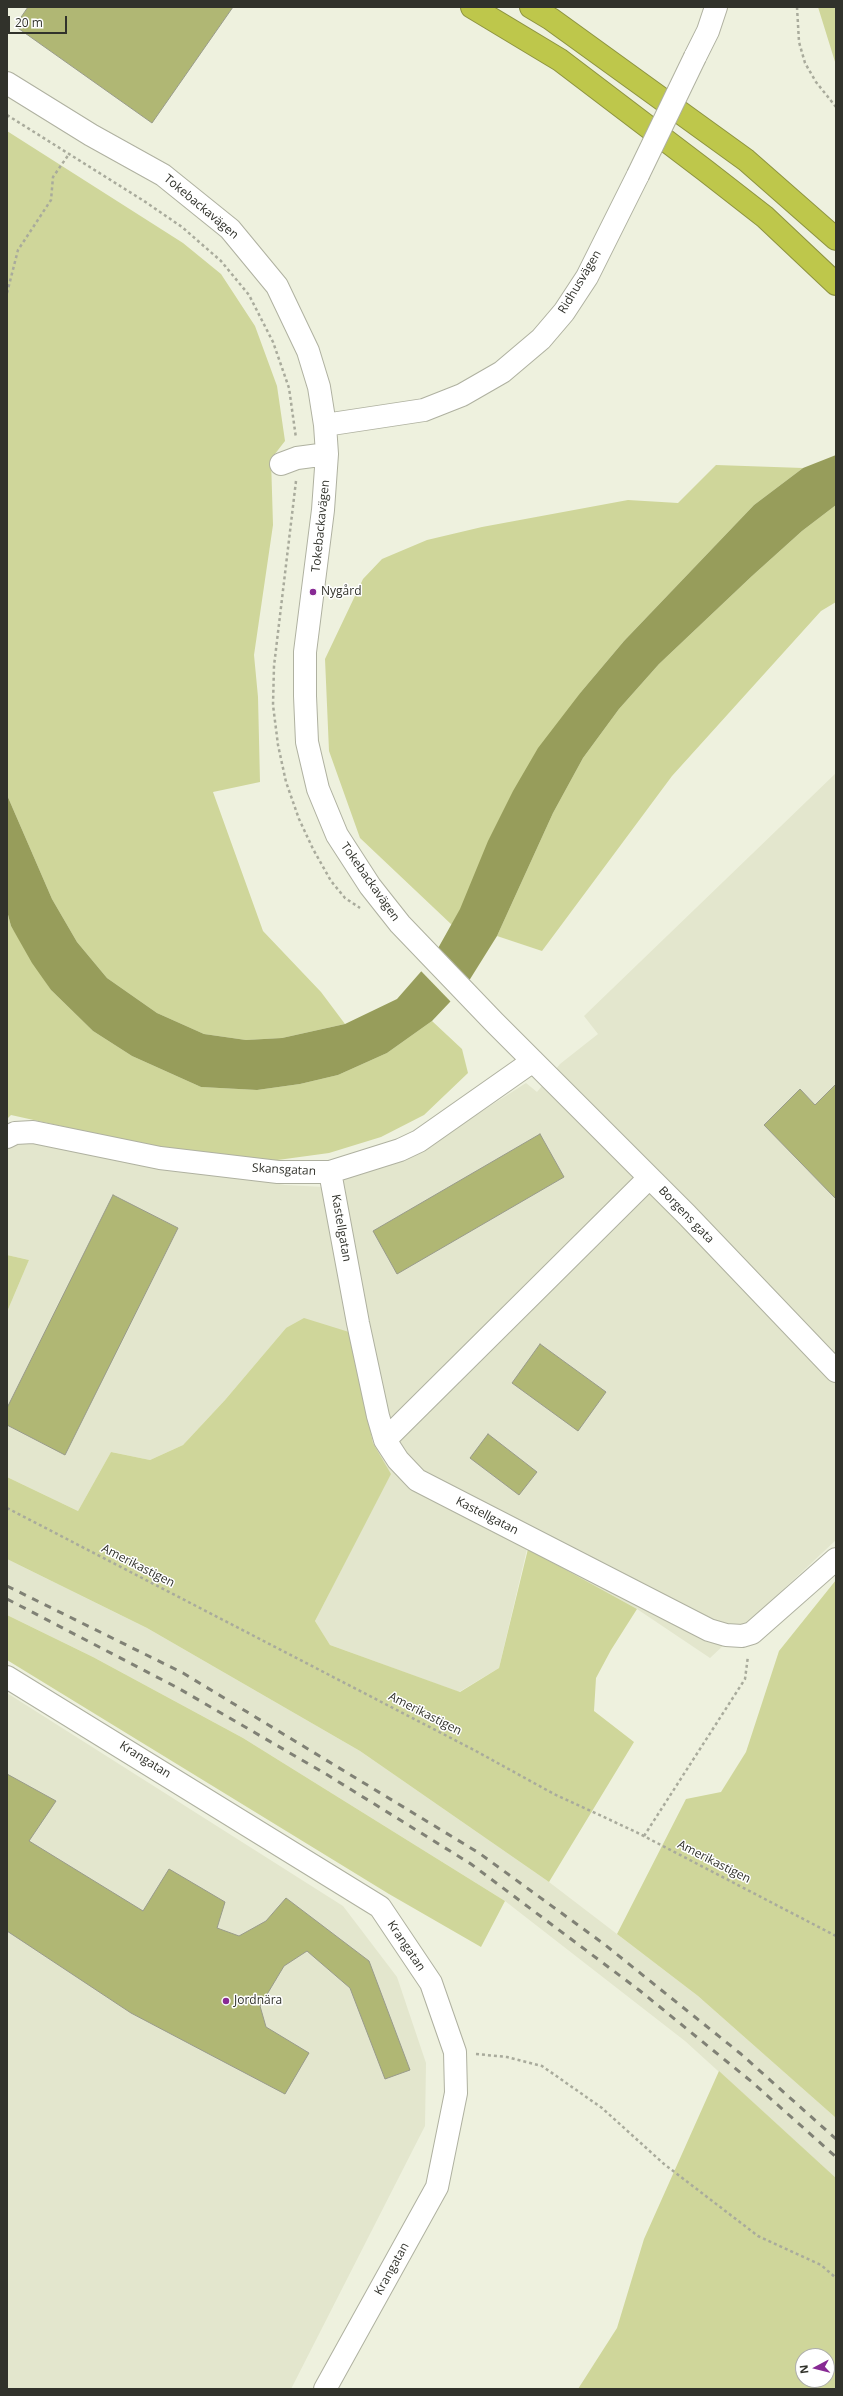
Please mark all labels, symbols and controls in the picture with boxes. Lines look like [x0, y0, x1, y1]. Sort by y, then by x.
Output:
scale bar [10, 8, 69, 34]
text: 20 m [15, 14, 43, 31]
street label: Tokebackavägen [161, 172, 241, 242]
street label: Ridhusvägen [555, 248, 605, 316]
street label: Tokebackavägen [309, 479, 333, 573]
place label: Nygård [321, 585, 361, 599]
marker: Nygård [308, 587, 318, 597]
street label: Tokebackavägen [337, 840, 403, 924]
street label: Skansgatan [252, 1161, 316, 1179]
street label: Borgens gata [655, 1184, 717, 1246]
street label: Kastellgatan [328, 1193, 354, 1263]
street label: Kastellgatan [453, 1494, 521, 1538]
street label: Amerikastigen [99, 1541, 177, 1591]
street label: Amerikastigen [386, 1689, 464, 1739]
street label: Krangatan [117, 1739, 173, 1781]
street label: Amerikastigen [675, 1837, 753, 1887]
street label: Krangatan [384, 1918, 428, 1974]
place label: Jordnära [234, 1994, 282, 2008]
marker: Jordnära [221, 1996, 231, 2006]
street label: Krangatan [372, 2240, 412, 2298]
north arrow [795, 2348, 835, 2388]
text: N [796, 2364, 812, 2375]

